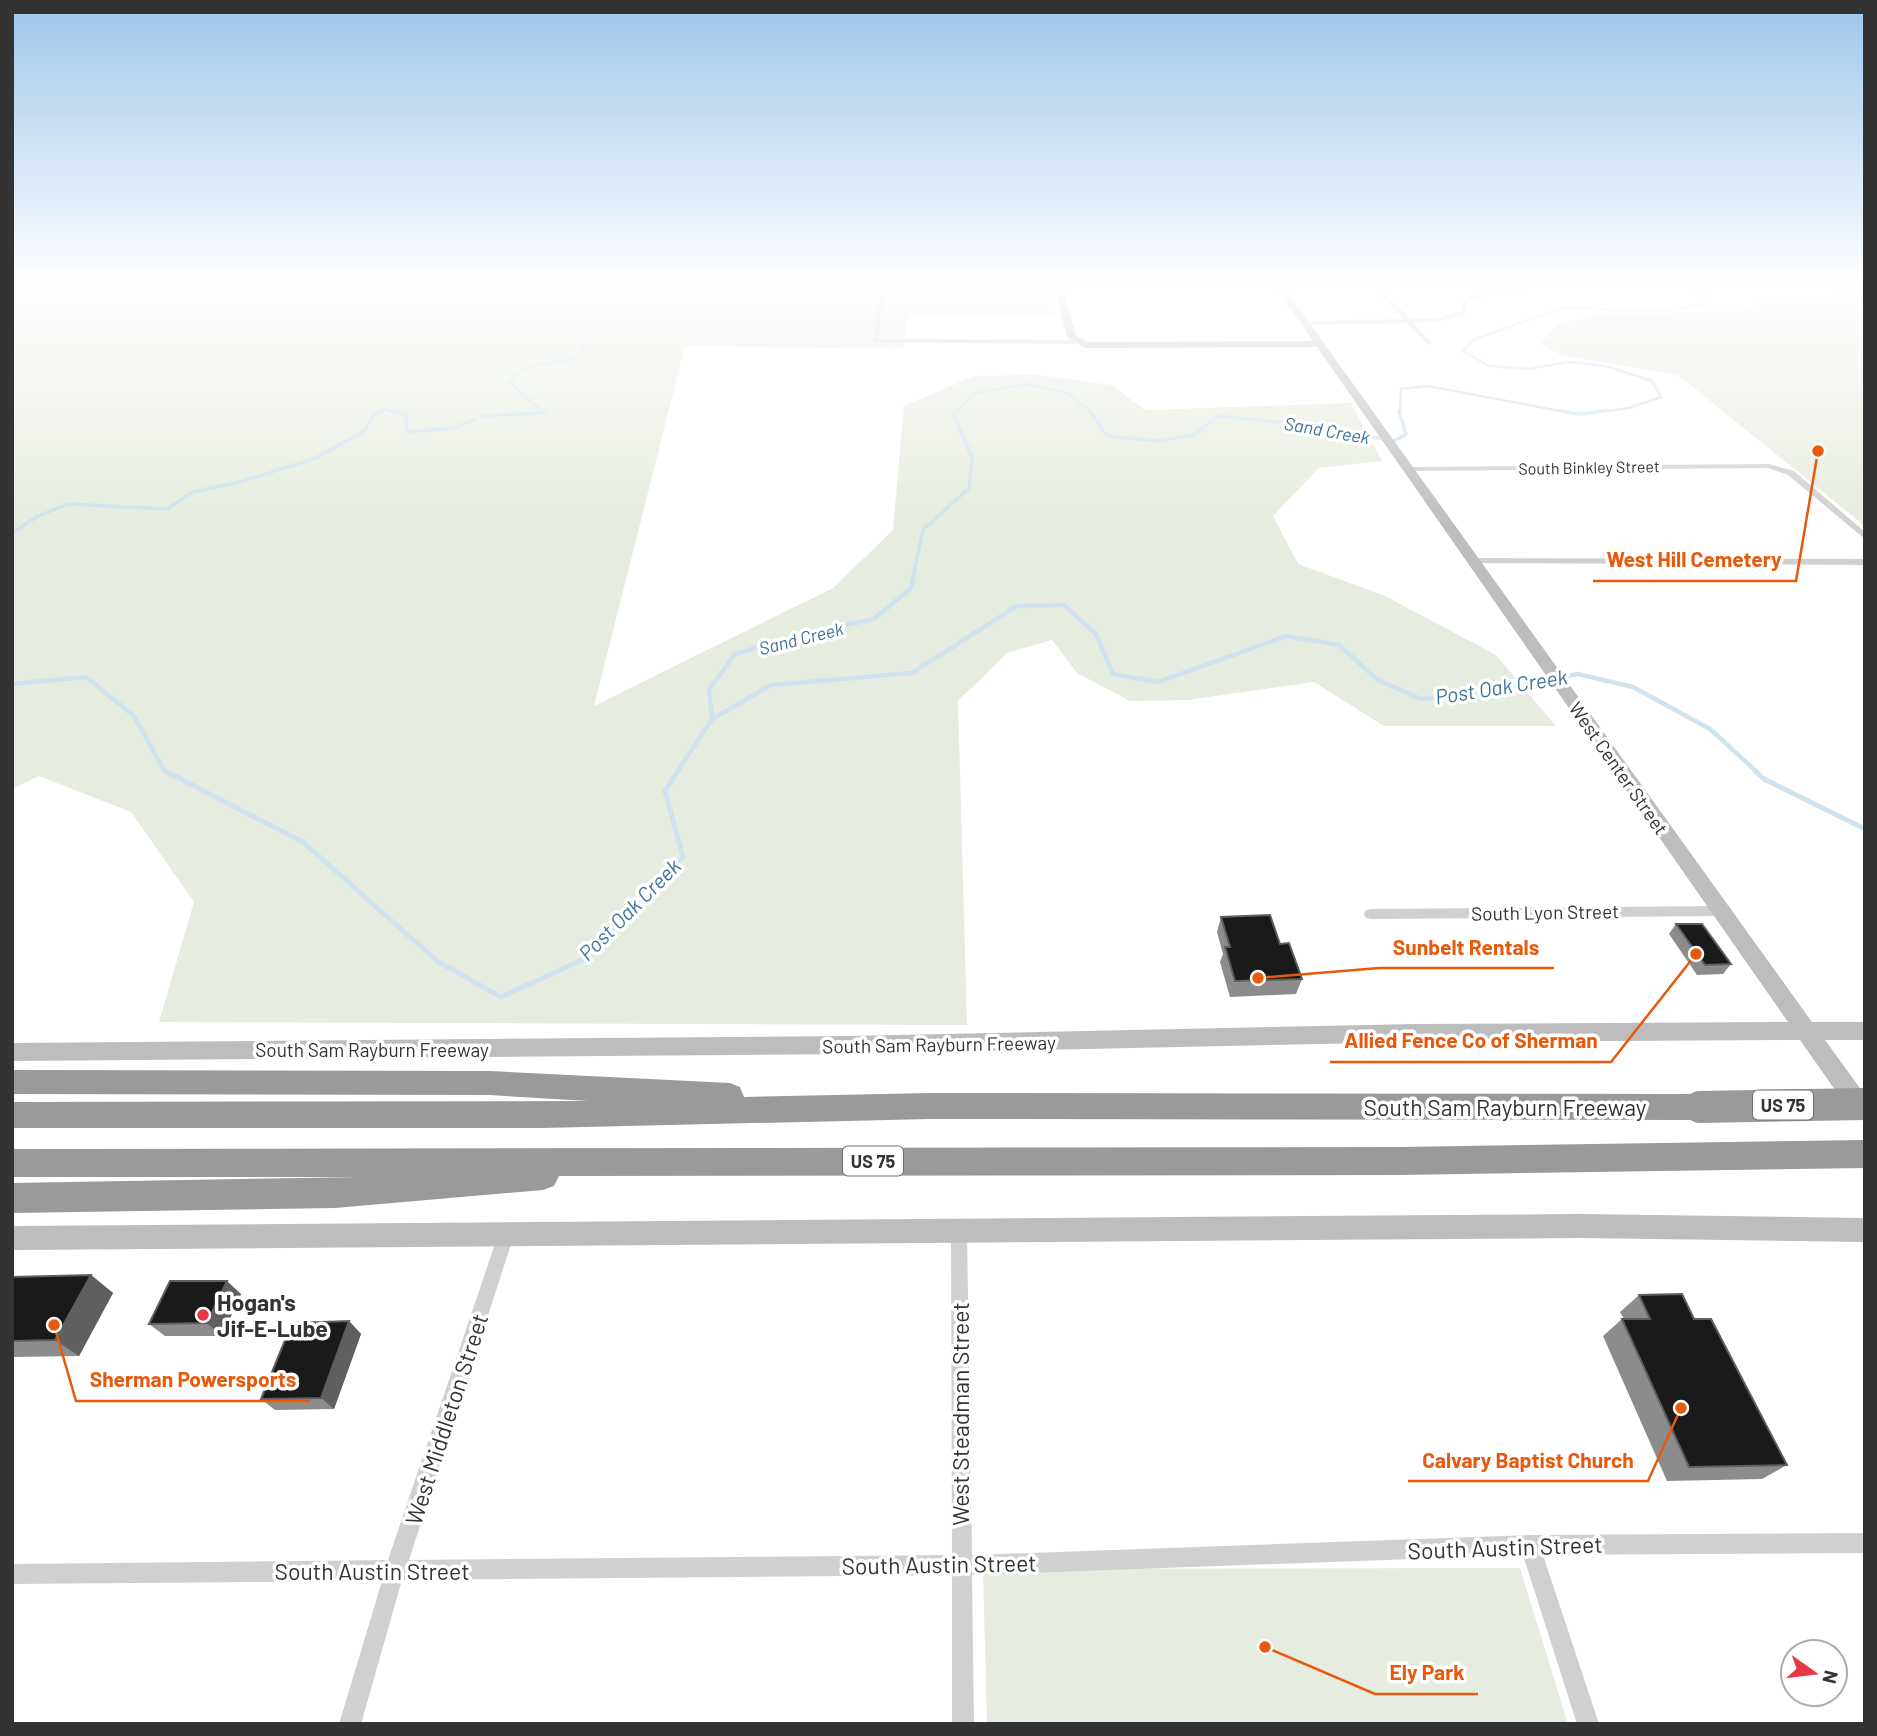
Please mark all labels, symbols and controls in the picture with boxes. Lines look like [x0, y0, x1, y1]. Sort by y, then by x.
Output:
water label: Sand Creek [1283, 412, 1372, 448]
street label: South Binkley Street [1518, 456, 1660, 478]
callout: West Hill Cemetery [1593, 539, 1796, 581]
text: West Hill Cemetery [1606, 546, 1782, 571]
water label: Sand Creek [756, 617, 846, 659]
water label: Post Oak Creek [1433, 663, 1570, 709]
street label: West Center Street [1565, 697, 1673, 839]
water label: Post Oak Creek [573, 852, 686, 965]
street label: South Lyon Street [1471, 899, 1619, 925]
callout: Sunbelt Rentals [1379, 926, 1554, 968]
text: Sunbelt Rentals [1393, 934, 1539, 959]
callout: Allied Fence Co of Sherman [1330, 1020, 1611, 1062]
text: Allied Fence Co of Sherman [1344, 1027, 1598, 1052]
street label: South Sam Rayburn Freeway [822, 1030, 1056, 1058]
street label: South Sam Rayburn Freeway [255, 1038, 489, 1061]
road number: US 75 [1753, 1090, 1813, 1120]
street label: South Sam Rayburn Freeway [1364, 1093, 1647, 1121]
road number: US 75 [843, 1146, 903, 1176]
place label: Hogan's Jif-E-Lube [217, 1288, 328, 1342]
street label: West Steadman Street [946, 1302, 974, 1526]
marker: Hogan's Jif-E-Lube [195, 1307, 211, 1323]
street label: West Middleton Street [399, 1310, 493, 1528]
callout: Sherman Powersports [76, 1359, 310, 1401]
text: Sherman Powersports [90, 1366, 296, 1391]
callout: Calvary Baptist Church [1408, 1439, 1648, 1481]
text: Calvary Baptist Church [1422, 1447, 1634, 1472]
street label: South Austin Street [1407, 1530, 1603, 1564]
street label: South Austin Street [841, 1548, 1037, 1580]
street label: South Austin Street [274, 1557, 470, 1585]
north arrow [1779, 1638, 1849, 1708]
callout: Ely Park [1375, 1652, 1478, 1694]
text: Ely Park [1390, 1659, 1464, 1684]
text: N [1818, 1668, 1844, 1686]

